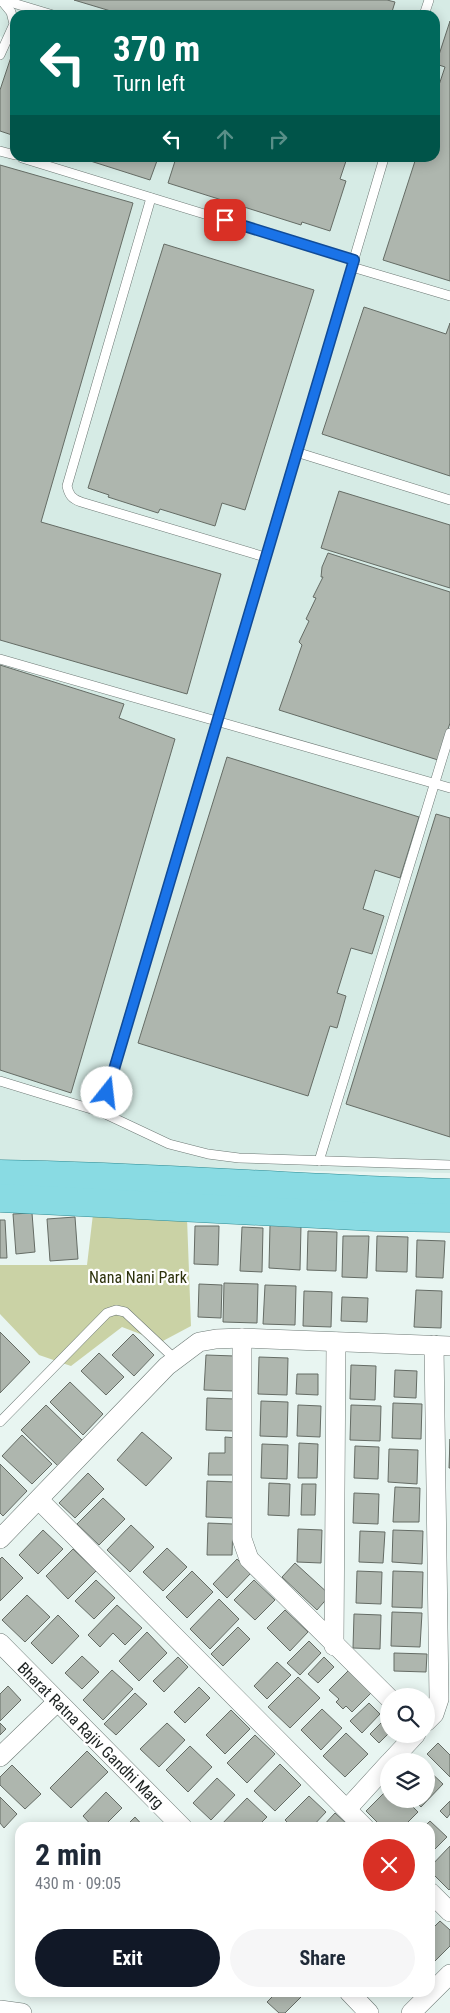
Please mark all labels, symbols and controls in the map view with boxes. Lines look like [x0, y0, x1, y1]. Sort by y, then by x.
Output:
text: 370 m [113, 29, 200, 70]
icon: left [30, 30, 95, 95]
text: Turn left [113, 71, 185, 96]
icon: left [158, 125, 186, 153]
icon: ahead [211, 125, 239, 153]
icon: right [264, 125, 292, 153]
pin [204, 199, 246, 241]
icon: arrive [211, 206, 239, 234]
position arrow [80, 1066, 132, 1118]
park label: Nana Nani Park [89, 1268, 188, 1287]
street label: Bharat Ratna Rajiv Gandhi Marg [14, 1658, 168, 1812]
map controls [380, 1688, 435, 1808]
button: search [380, 1688, 435, 1743]
button: layers [380, 1753, 435, 1808]
text: 2 min [35, 1837, 102, 1872]
button: close [363, 1839, 415, 1891]
text: 430 m · 09:05 [35, 1874, 121, 1893]
button: Exit [35, 1929, 220, 1987]
button: Share [230, 1929, 415, 1987]

